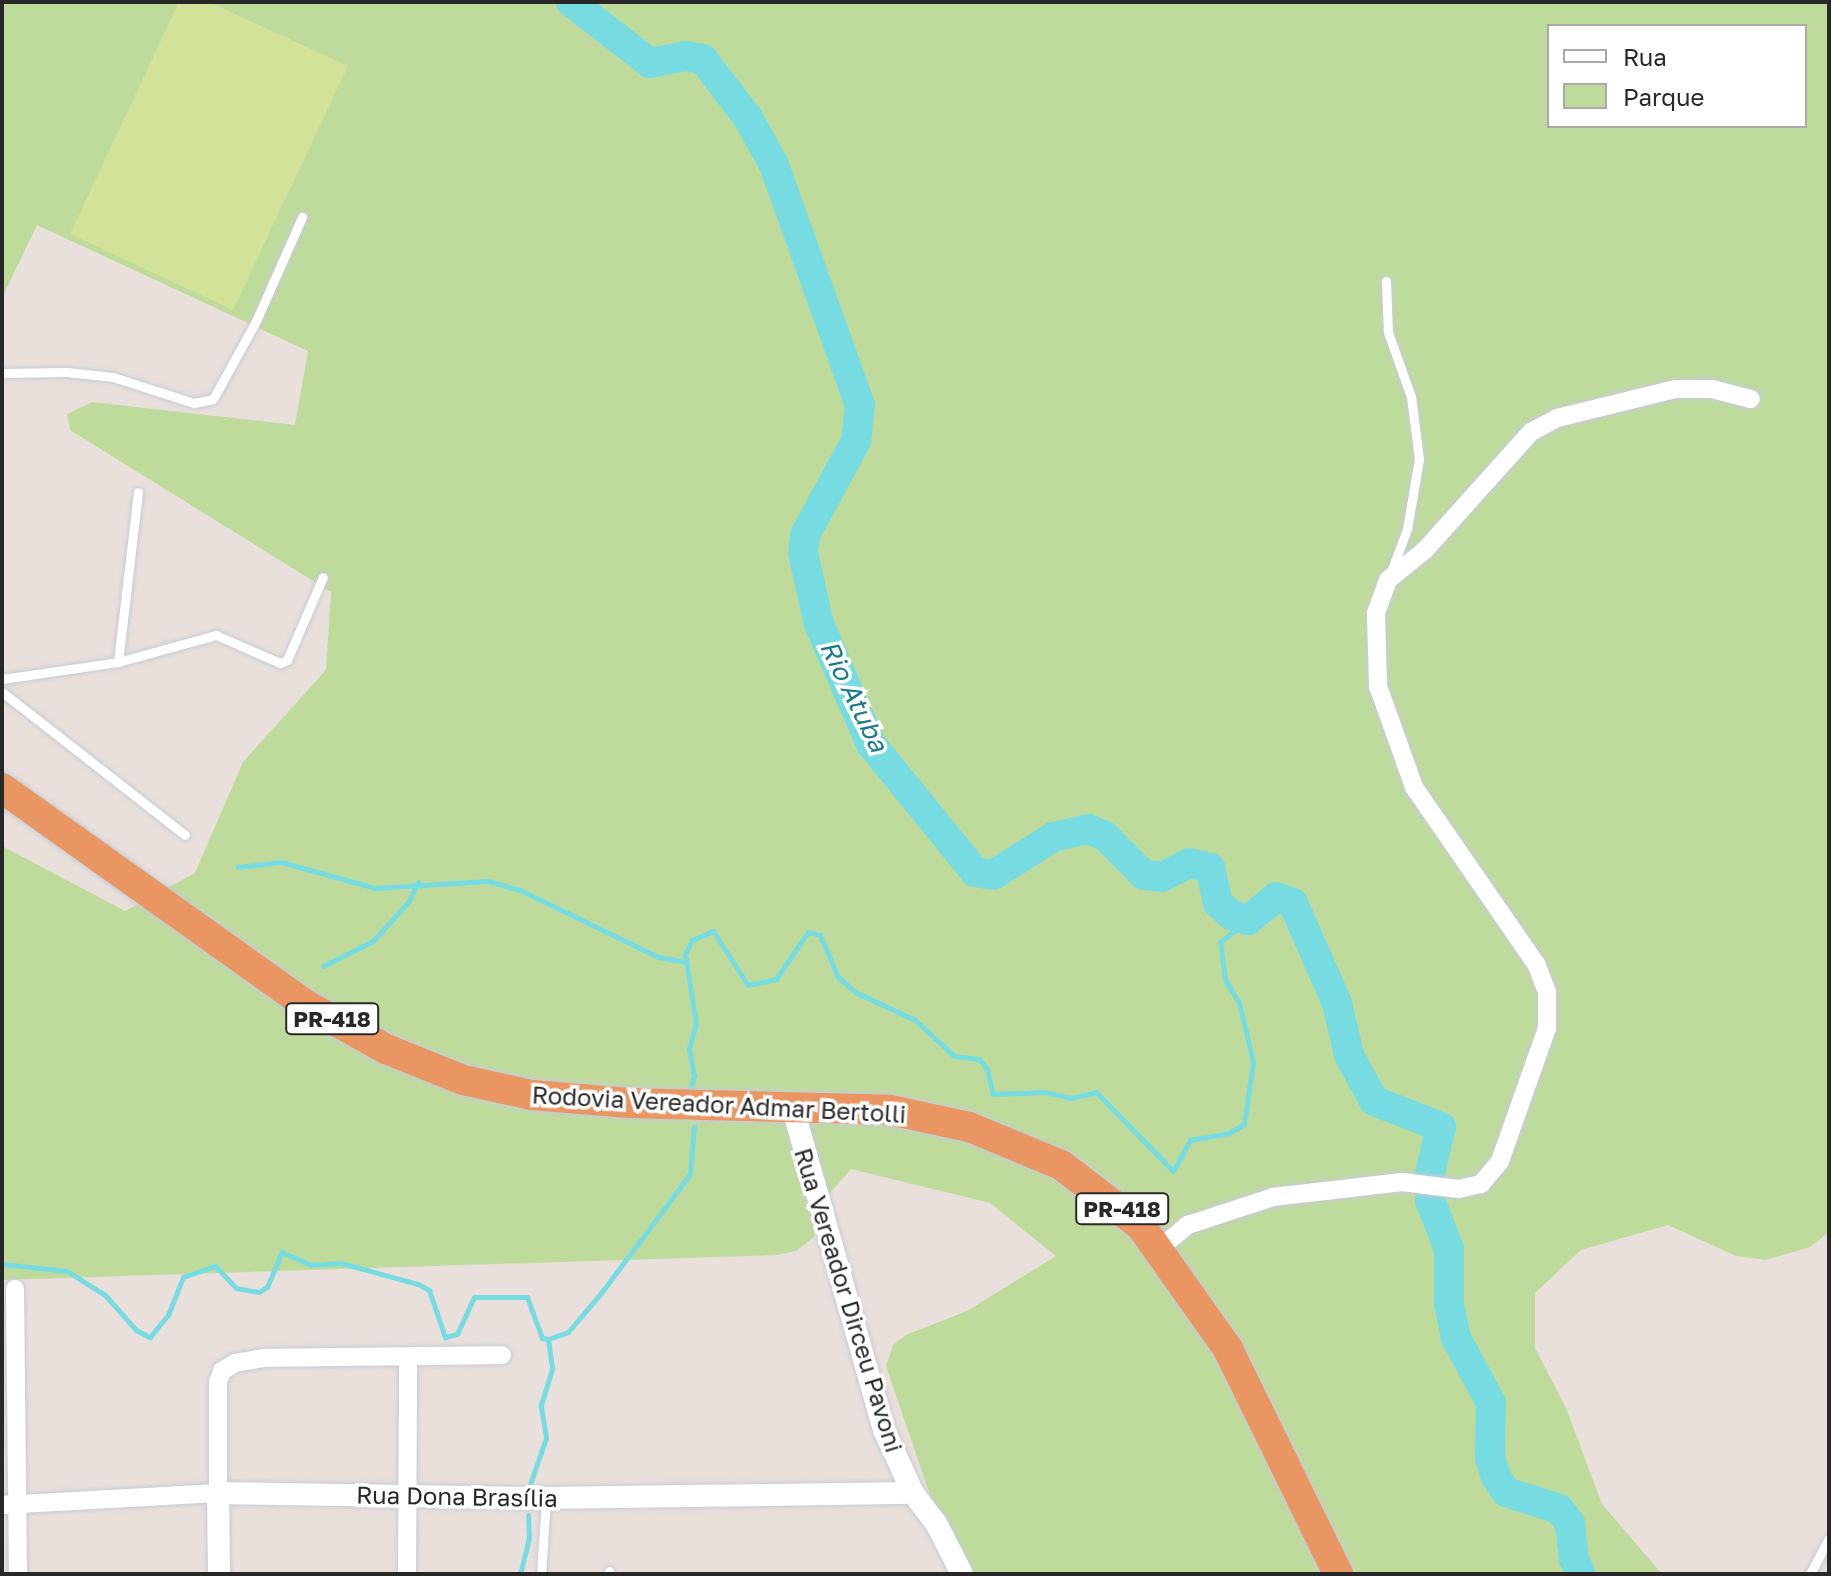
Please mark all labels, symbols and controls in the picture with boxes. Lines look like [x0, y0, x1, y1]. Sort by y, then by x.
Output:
legend [1547, 24, 1807, 128]
text: Rua [1623, 42, 1667, 71]
text: Parque [1623, 82, 1704, 111]
water label: Rio Atuba [814, 635, 894, 757]
road number: PR-418 [284, 1001, 380, 1037]
street label: Rodovia Vereador Admar Bertolli [531, 1080, 907, 1128]
street label: Rua Vereador Dirceu Pavoni [789, 1144, 909, 1456]
road number: PR-418 [1074, 1191, 1170, 1227]
street label: Rua Dona Brasília [356, 1480, 558, 1512]

